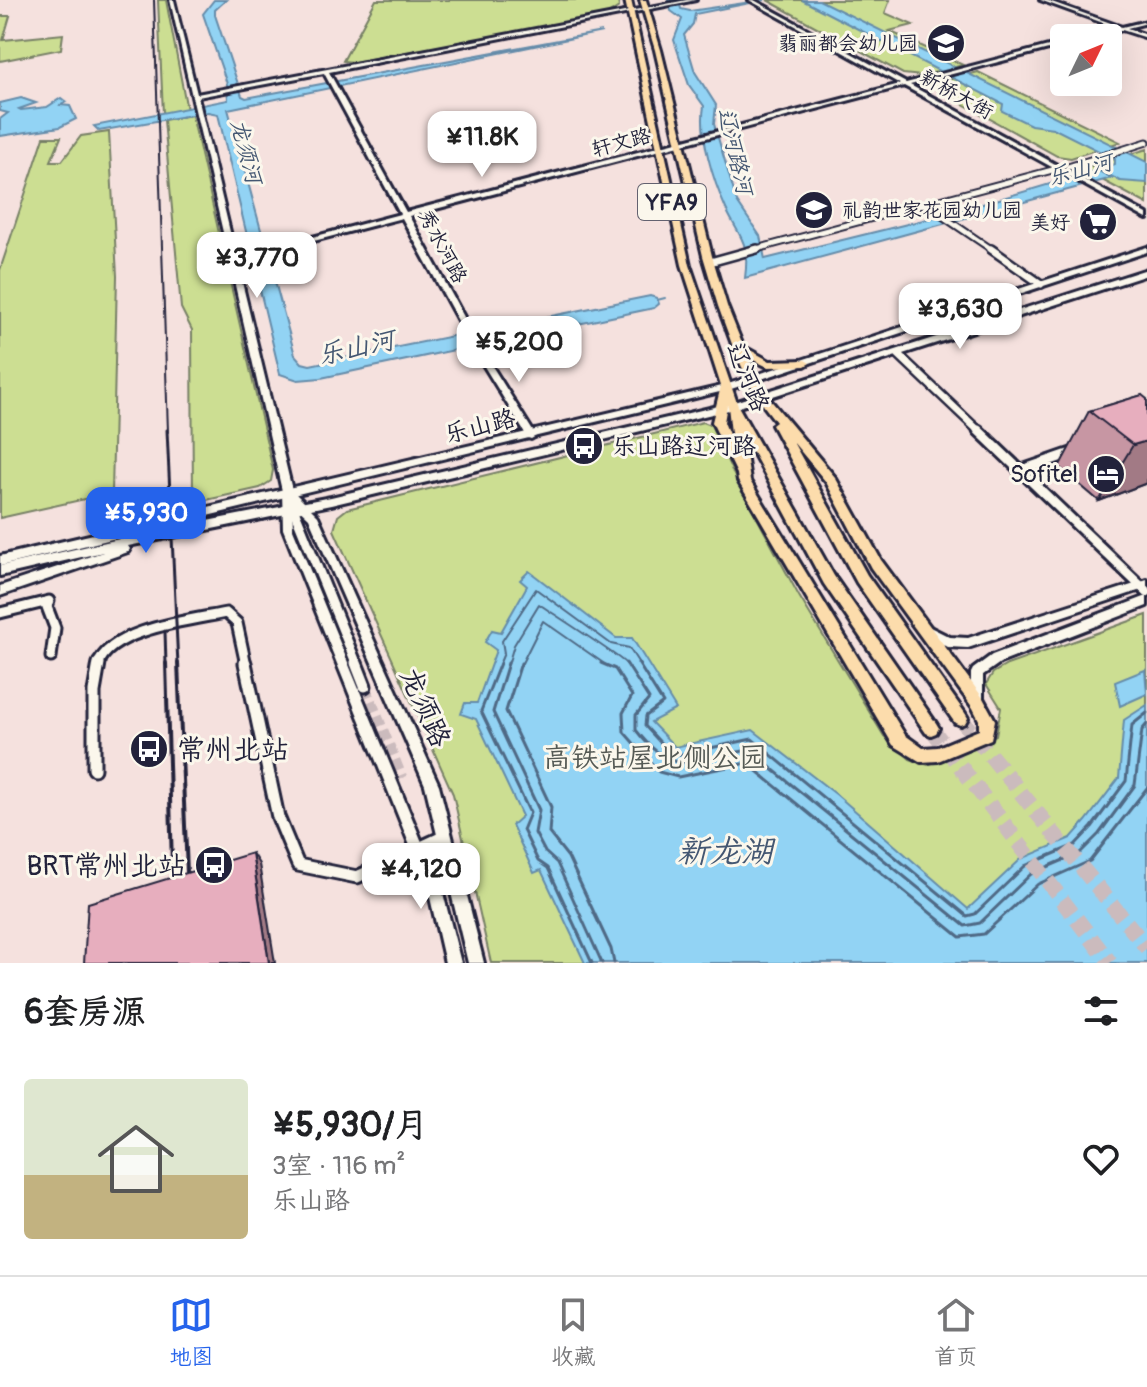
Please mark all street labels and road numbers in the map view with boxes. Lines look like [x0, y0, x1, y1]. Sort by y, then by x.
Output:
street label: 新桥大街 [916, 64, 998, 125]
street label: 轩文路 [589, 122, 654, 162]
road number: YFA9 [638, 184, 706, 220]
street label: 秀水河路 [413, 205, 473, 288]
street label: 辽河路 [720, 338, 775, 416]
street label: 乐山路 [442, 404, 519, 449]
street label: 龙须路 [392, 662, 458, 753]

